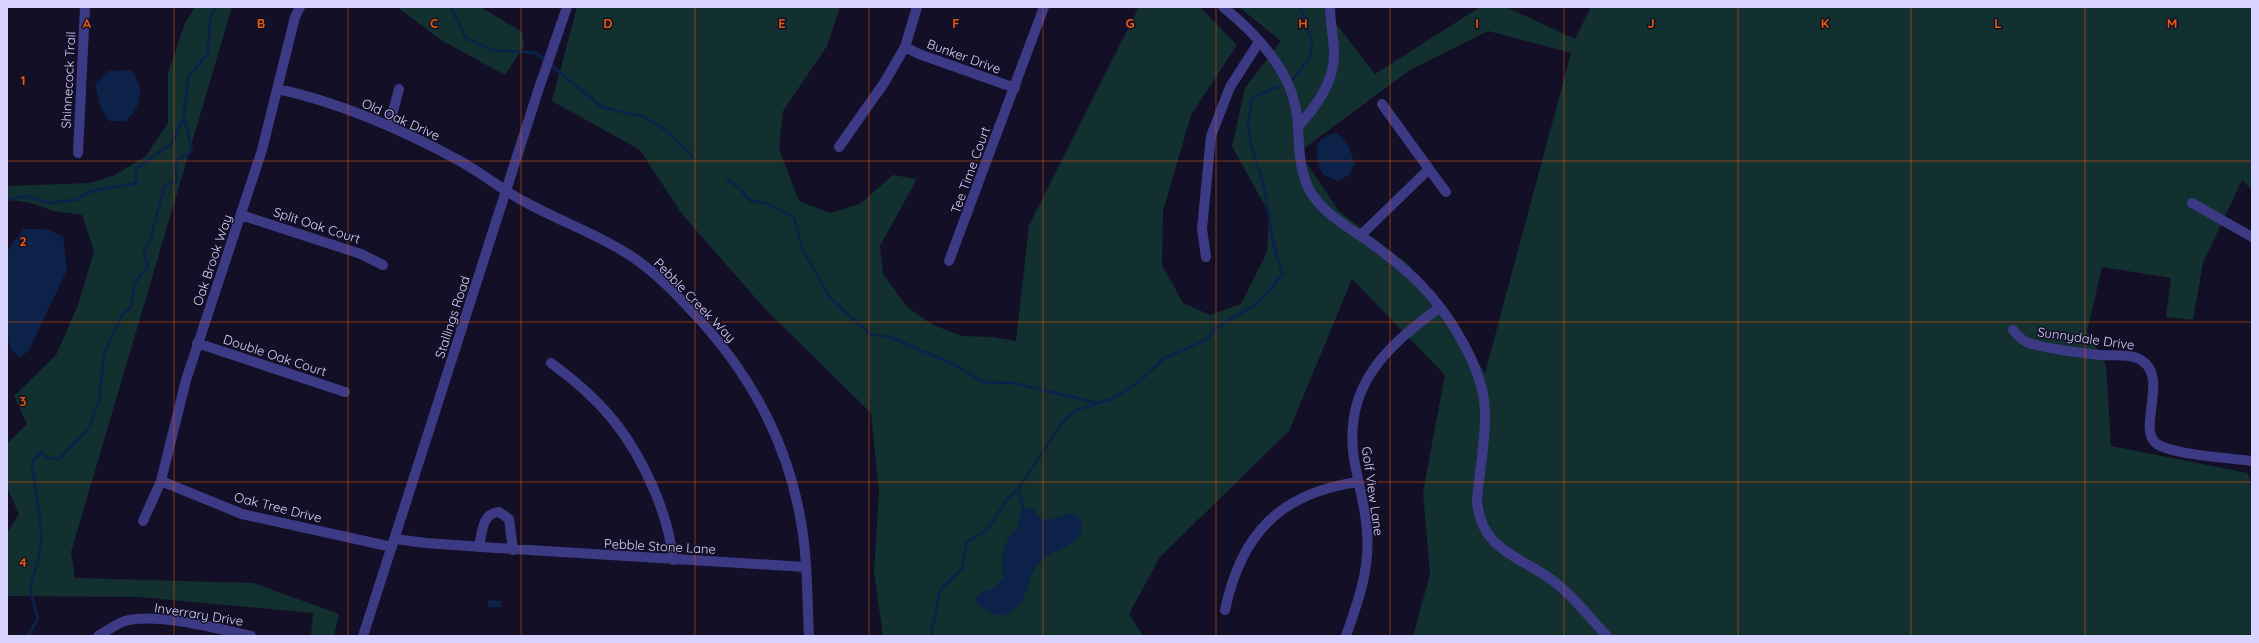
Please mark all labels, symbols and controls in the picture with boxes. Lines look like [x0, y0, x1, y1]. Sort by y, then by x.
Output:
text: A [83, 15, 92, 31]
text: B [257, 15, 265, 31]
text: C [430, 15, 438, 31]
text: D [603, 15, 613, 31]
text: E [778, 15, 786, 31]
text: F [952, 15, 960, 31]
text: G [1125, 15, 1135, 31]
text: H [1298, 15, 1308, 31]
text: I [1475, 15, 1479, 31]
text: J [1647, 15, 1655, 31]
text: K [1821, 15, 1830, 31]
text: L [1994, 15, 2002, 31]
text: M [2167, 15, 2177, 31]
street label: Shinnecock Trail [57, 31, 79, 129]
street label: Bunker Drive [925, 35, 1003, 77]
text: 1 [20, 72, 26, 88]
street label: Old Oak Drive [359, 95, 443, 143]
street label: Tee Time Court [947, 124, 993, 216]
street label: Split Oak Court [272, 203, 362, 247]
street label: Oak Brook Way [189, 212, 235, 308]
text: 2 [19, 233, 27, 249]
street label: Pebble Creek Way [651, 255, 739, 345]
street label: Stallings Road [431, 274, 473, 360]
street label: Sunnydale Drive [2036, 323, 2136, 353]
street label: Double Oak Court [221, 331, 329, 379]
text: 3 [20, 393, 27, 409]
street label: Golf View Lane [1359, 445, 1387, 537]
street label: Oak Tree Drive [233, 488, 323, 526]
street label: Pebble Stone Lane [604, 535, 716, 557]
text: 4 [19, 554, 27, 570]
street label: Inverrary Drive [153, 599, 245, 629]

